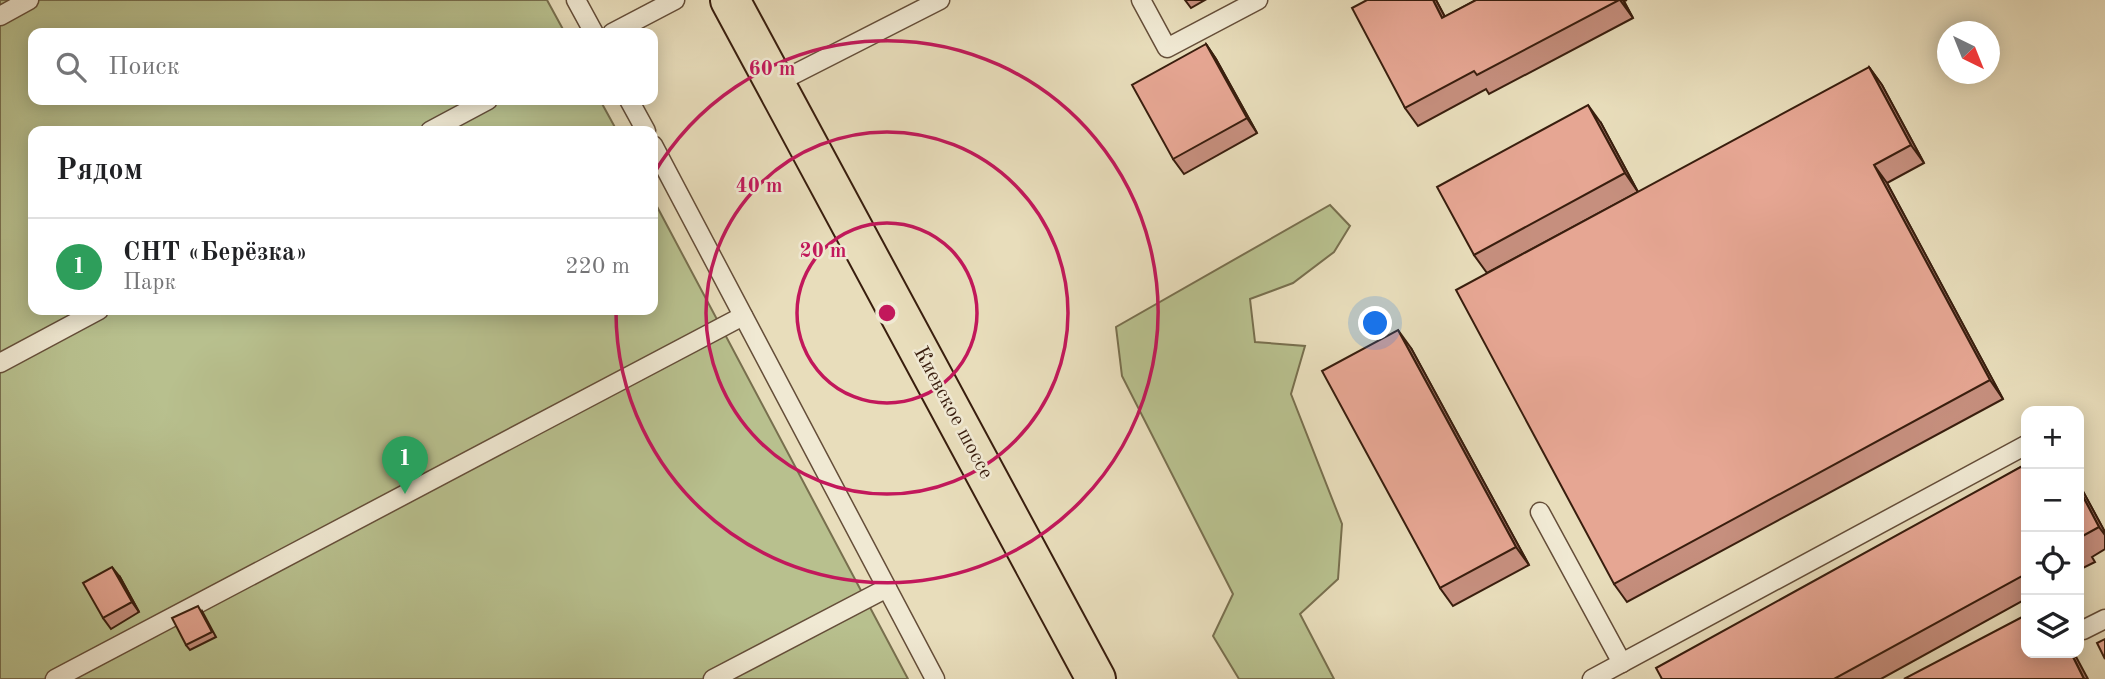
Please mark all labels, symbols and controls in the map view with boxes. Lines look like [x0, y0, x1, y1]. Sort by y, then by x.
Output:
north arrow [1937, 21, 2000, 84]
search box [28, 28, 658, 105]
icon: search [52, 48, 90, 86]
text: Поиск [108, 54, 180, 80]
text: 60 m [748, 59, 796, 80]
text: Рядом [56, 156, 143, 186]
text: 40 m [735, 176, 783, 197]
text: СНТ «Берёзка» [123, 240, 308, 266]
text: 20 m [799, 241, 847, 262]
text: 1 [72, 255, 86, 278]
text: 220 m [565, 255, 630, 278]
text: Парк [123, 271, 176, 294]
centre of rings [875, 301, 899, 325]
your location [1358, 306, 1392, 340]
street label: Киевское шоссе [909, 343, 997, 483]
map controls [2021, 406, 2084, 658]
button: + [2021, 406, 2084, 469]
pin: 1 [382, 436, 428, 494]
button: − [2021, 469, 2084, 532]
button: locate [2021, 532, 2084, 595]
button: layers [2021, 595, 2084, 658]

